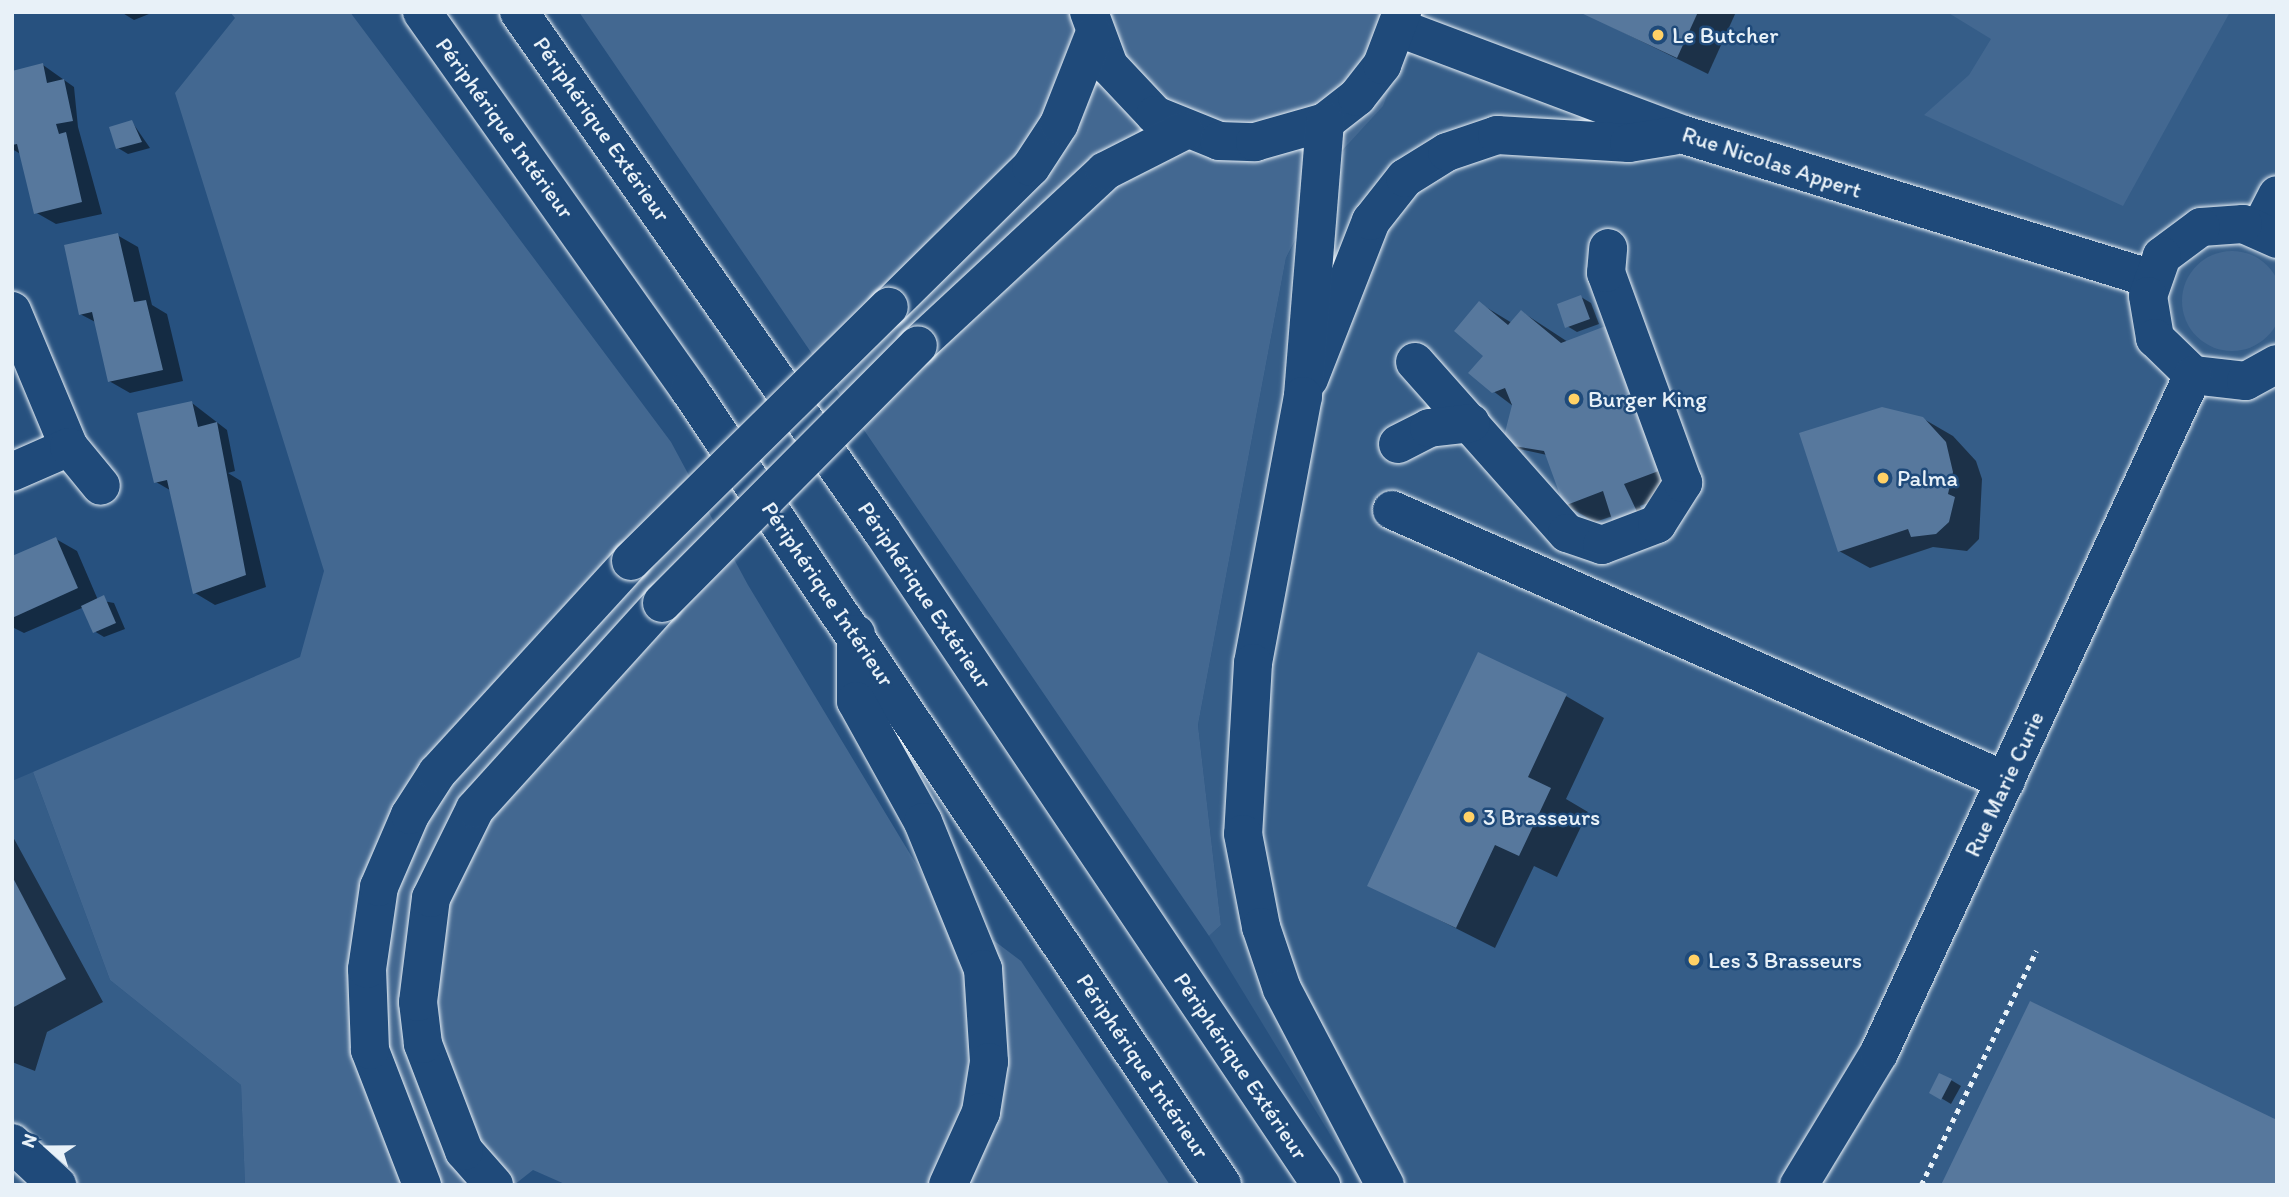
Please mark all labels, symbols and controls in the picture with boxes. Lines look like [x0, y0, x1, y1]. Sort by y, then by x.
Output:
place label: Le Butcher [1672, 21, 1779, 49]
marker: Le Butcher [1650, 27, 1666, 43]
street label: Périphérique Extérieur [528, 31, 676, 227]
street label: Périphérique Intérieur [430, 32, 580, 224]
street label: Rue Nicolas Appert [1679, 120, 1865, 204]
place label: Burger King [1588, 385, 1707, 413]
marker: Burger King [1566, 391, 1582, 407]
place label: Palma [1897, 464, 1958, 492]
marker: Palma [1875, 470, 1891, 486]
street label: Périphérique Intérieur [756, 496, 900, 692]
street label: Périphérique Extérieur [852, 496, 998, 694]
street label: Rue Marie Curie [1958, 707, 2050, 861]
place label: 3 Brasseurs [1483, 803, 1600, 831]
marker: 3 Brasseurs [1461, 809, 1477, 825]
place label: Les 3 Brasseurs [1708, 946, 1863, 974]
marker: Les 3 Brasseurs [1686, 952, 1702, 968]
street label: Périphérique Extérieur [1168, 967, 1314, 1165]
street label: Périphérique Intérieur [1071, 968, 1215, 1164]
north arrow [14, 1113, 84, 1183]
text: N [16, 1131, 42, 1151]

